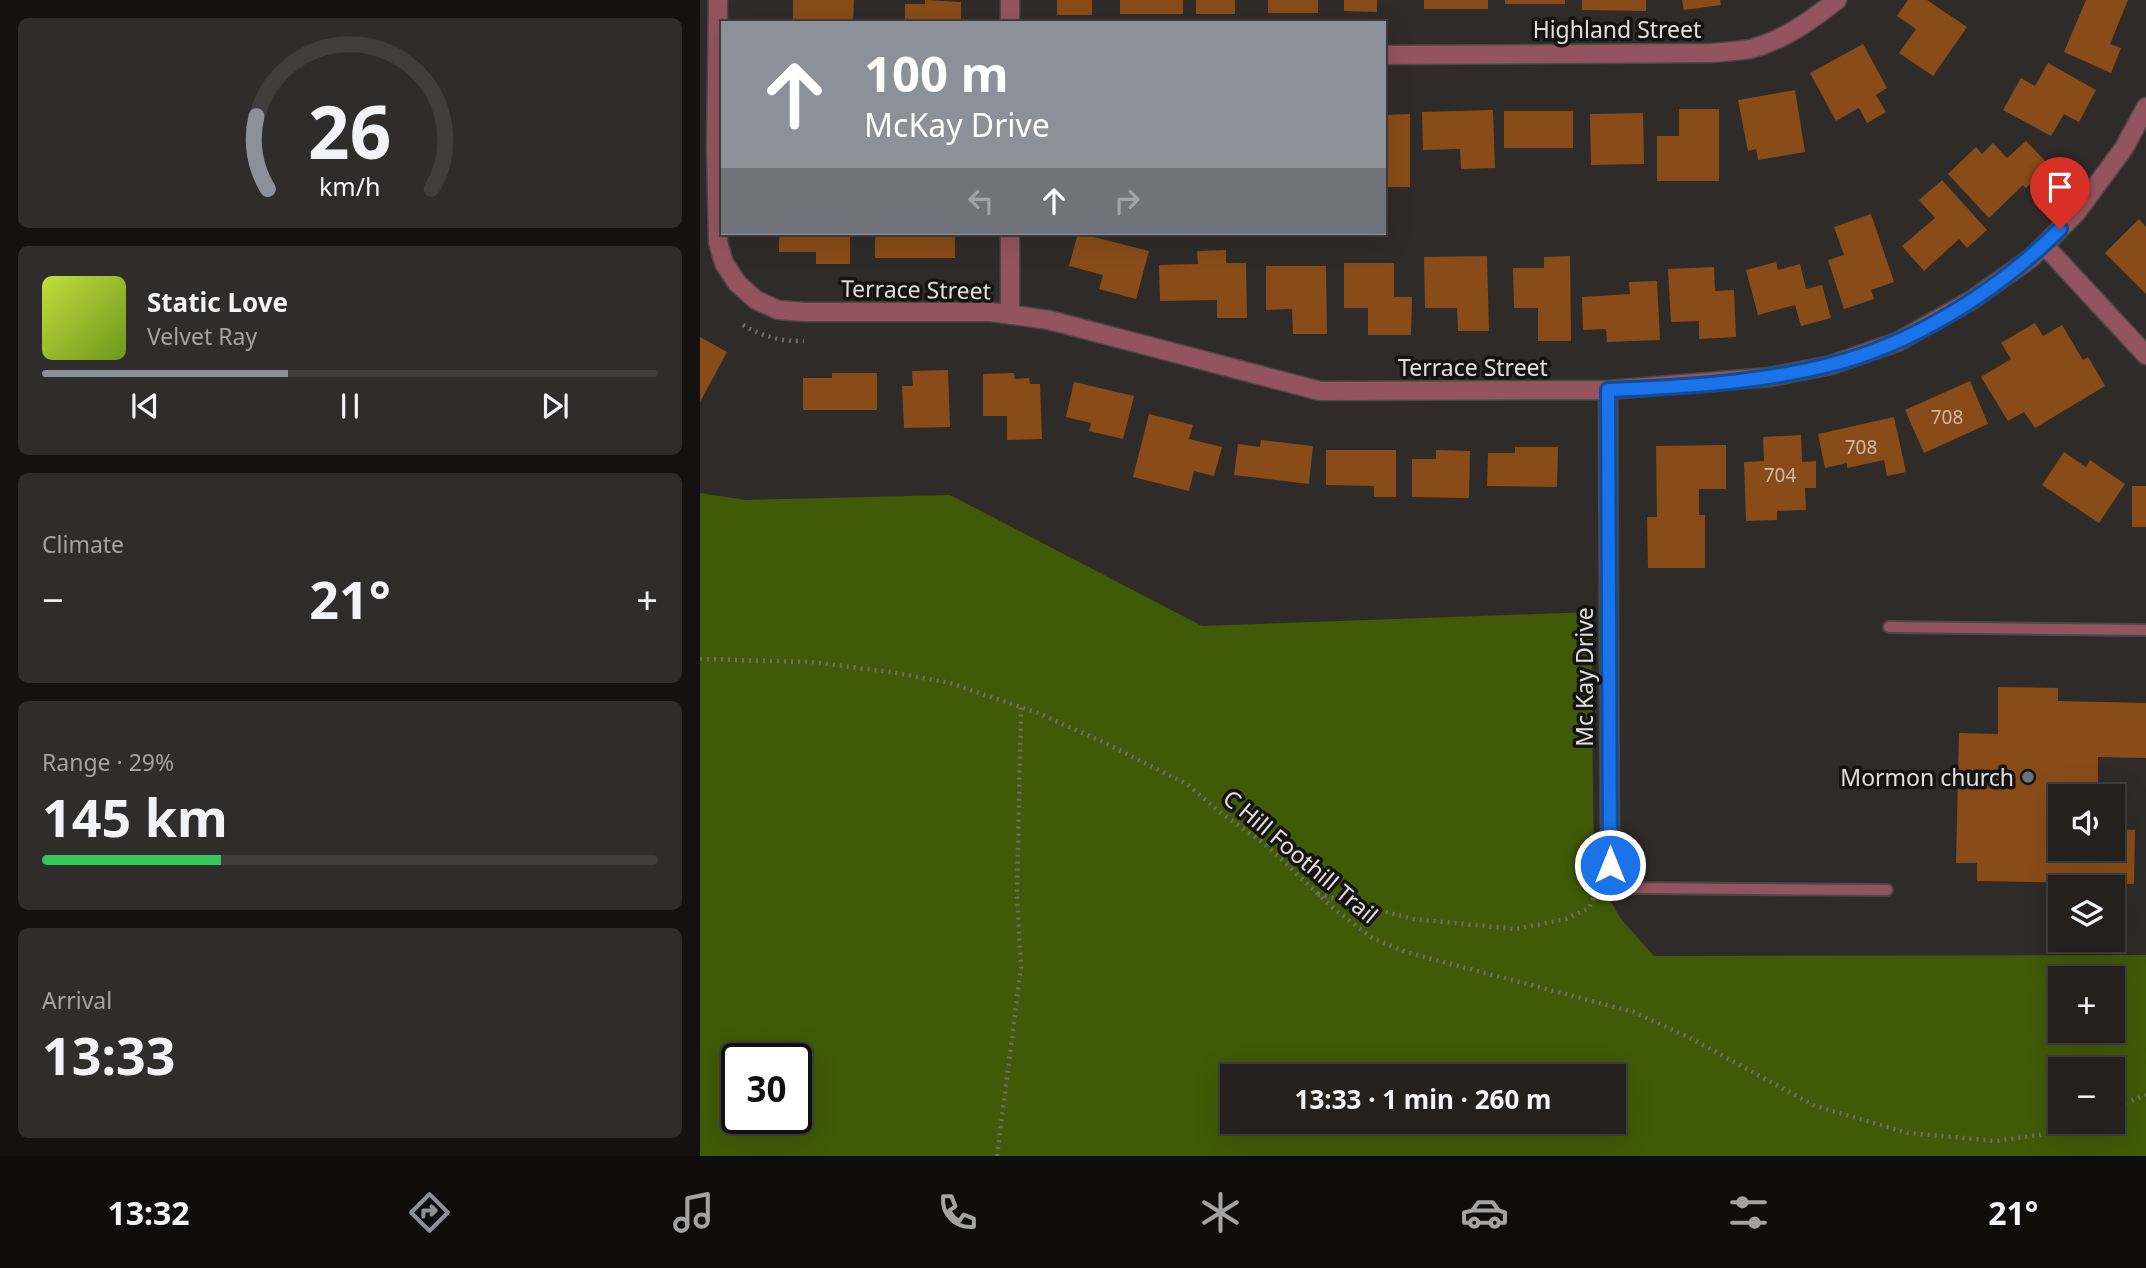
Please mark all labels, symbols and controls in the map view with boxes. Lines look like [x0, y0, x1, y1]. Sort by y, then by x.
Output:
street label: Highland Street [1533, 13, 1701, 45]
text: 100 m [864, 40, 1009, 106]
icon: ahead [749, 49, 840, 140]
text: 26 [308, 81, 392, 180]
text: McKay Drive [864, 103, 1050, 146]
pin [2030, 157, 2090, 229]
icon: arrive [2041, 168, 2079, 206]
text: km/h [319, 169, 381, 203]
icon: left [962, 182, 1000, 220]
icon: ahead [1035, 182, 1073, 220]
icon: right [1108, 182, 1146, 220]
street label: Terrace Street [841, 272, 991, 306]
text: Static Love [147, 284, 288, 320]
text: Velvet Ray [147, 320, 257, 352]
street label: Terrace Street [1398, 351, 1548, 383]
icon: previous [126, 387, 164, 425]
icon: pause [331, 387, 369, 425]
icon: next [536, 387, 574, 425]
house number: 708 [1931, 404, 1963, 430]
house number: 708 [1845, 434, 1877, 460]
house number: 704 [1764, 462, 1796, 488]
text: Climate [42, 528, 124, 560]
text: 21° [309, 563, 391, 634]
text: − [42, 573, 64, 625]
text: + [636, 573, 658, 625]
street label: Mc Kay Drive [1568, 607, 1600, 747]
text: Range · 29% [42, 746, 174, 778]
place label: Mormon church [1840, 761, 2014, 793]
marker: Mormon church [2020, 769, 2036, 785]
text: 145 km [42, 781, 228, 852]
street label: C Hill Foothill Trail [1217, 782, 1385, 930]
map controls [2048, 784, 2125, 1134]
button: sound [2048, 784, 2125, 861]
position arrow [1573, 828, 1647, 902]
button: layers [2048, 875, 2125, 952]
button: + [2048, 966, 2125, 1043]
text: Arrival [42, 984, 112, 1016]
text: 13:33 [42, 1019, 176, 1090]
speed limit sign: 30 [721, 1043, 812, 1134]
button: − [2048, 1057, 2125, 1134]
text: 13:33 · 1 min · 260 m [1295, 1081, 1551, 1117]
icon: directions [405, 1188, 454, 1237]
icon: music [669, 1188, 718, 1237]
icon: phone [933, 1188, 982, 1237]
icon: climate [1196, 1188, 1245, 1237]
icon: car [1460, 1188, 1509, 1237]
icon: filters [1724, 1188, 1773, 1237]
text: 13:32 [107, 1191, 190, 1234]
text: 21° [1988, 1191, 2038, 1234]

